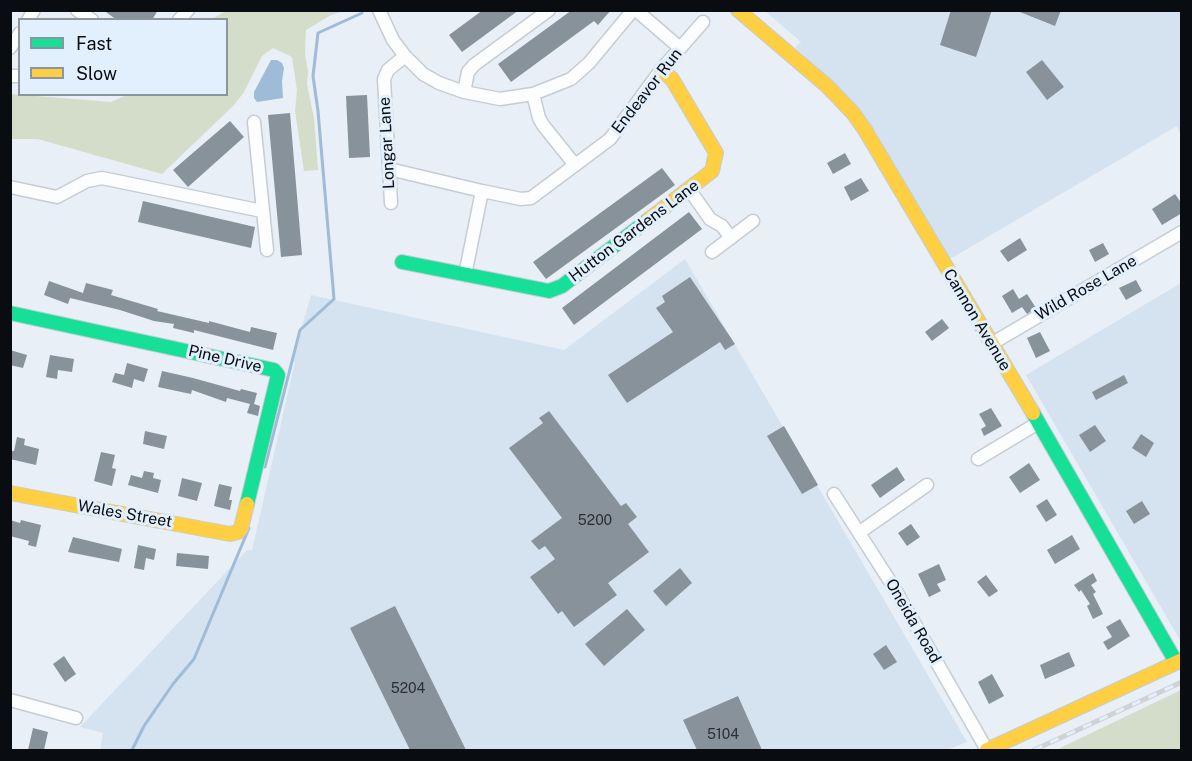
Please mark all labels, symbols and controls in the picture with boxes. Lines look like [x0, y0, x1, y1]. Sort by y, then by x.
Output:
legend [18, 18, 228, 96]
text: Fast [76, 33, 112, 54]
street label: Endeavor Run [608, 45, 686, 137]
text: Slow [76, 63, 117, 84]
street label: Longar Lane [375, 97, 399, 189]
street label: Hutton Gardens Lane [565, 176, 703, 286]
street label: Wild Rose Lane [1032, 251, 1140, 325]
street label: Cannon Avenue [939, 266, 1015, 374]
street label: Pine Drive [186, 341, 264, 377]
street label: Wales Street [76, 496, 174, 532]
house number: 5200 [578, 513, 612, 529]
street label: Oneida Road [881, 575, 945, 667]
house number: 5204 [391, 681, 425, 697]
house number: 5104 [707, 727, 739, 743]

